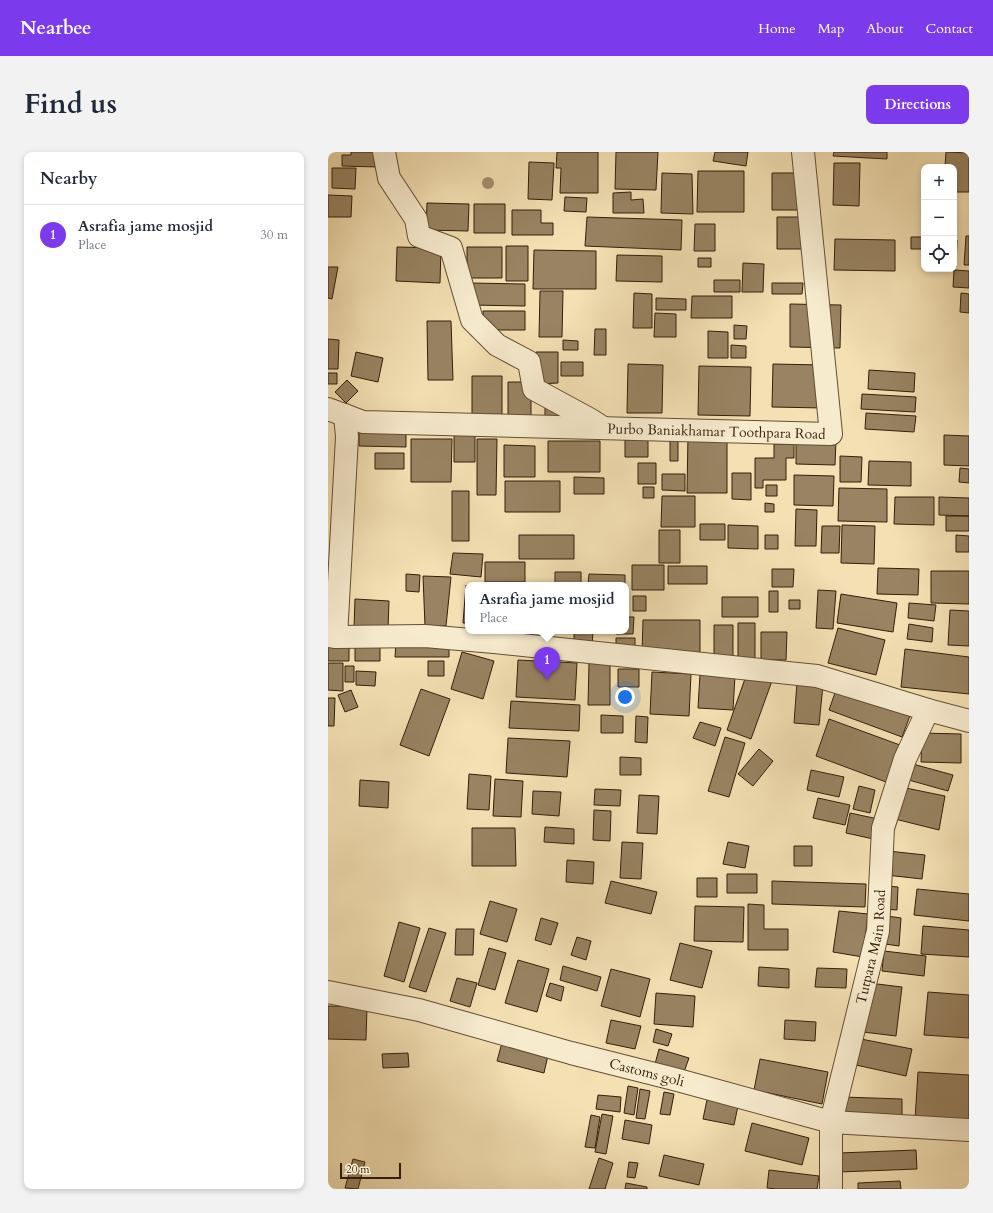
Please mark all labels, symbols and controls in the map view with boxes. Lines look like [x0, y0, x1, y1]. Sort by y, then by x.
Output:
text: Nearbee [20, 15, 91, 41]
text: Home [758, 19, 796, 38]
text: Map [818, 19, 844, 38]
text: About [866, 19, 903, 38]
text: Contact [925, 19, 973, 38]
text: Find us [24, 85, 117, 123]
button: Directions [866, 85, 969, 124]
map controls [921, 164, 957, 272]
button: + [921, 164, 957, 200]
text: Nearby [40, 167, 97, 190]
button: − [921, 200, 957, 236]
text: Asrafia jame mosjid [78, 216, 213, 236]
text: 1 [50, 226, 56, 244]
text: 30 m [260, 226, 288, 244]
text: Place [78, 236, 106, 254]
button: locate [921, 236, 957, 272]
street label: Purbo Baniakhamar Toothpara Road [607, 419, 826, 443]
popup [465, 582, 629, 634]
text: Asrafia jame mosjid [479, 589, 615, 609]
text: Place [479, 609, 508, 627]
pin: 1 [534, 647, 560, 680]
your location [615, 687, 635, 707]
street label: Tutpara Main Road [851, 888, 890, 1006]
street label: Castoms goli [607, 1054, 687, 1091]
scale bar [340, 1161, 401, 1180]
text: 20 m [346, 1162, 370, 1177]

